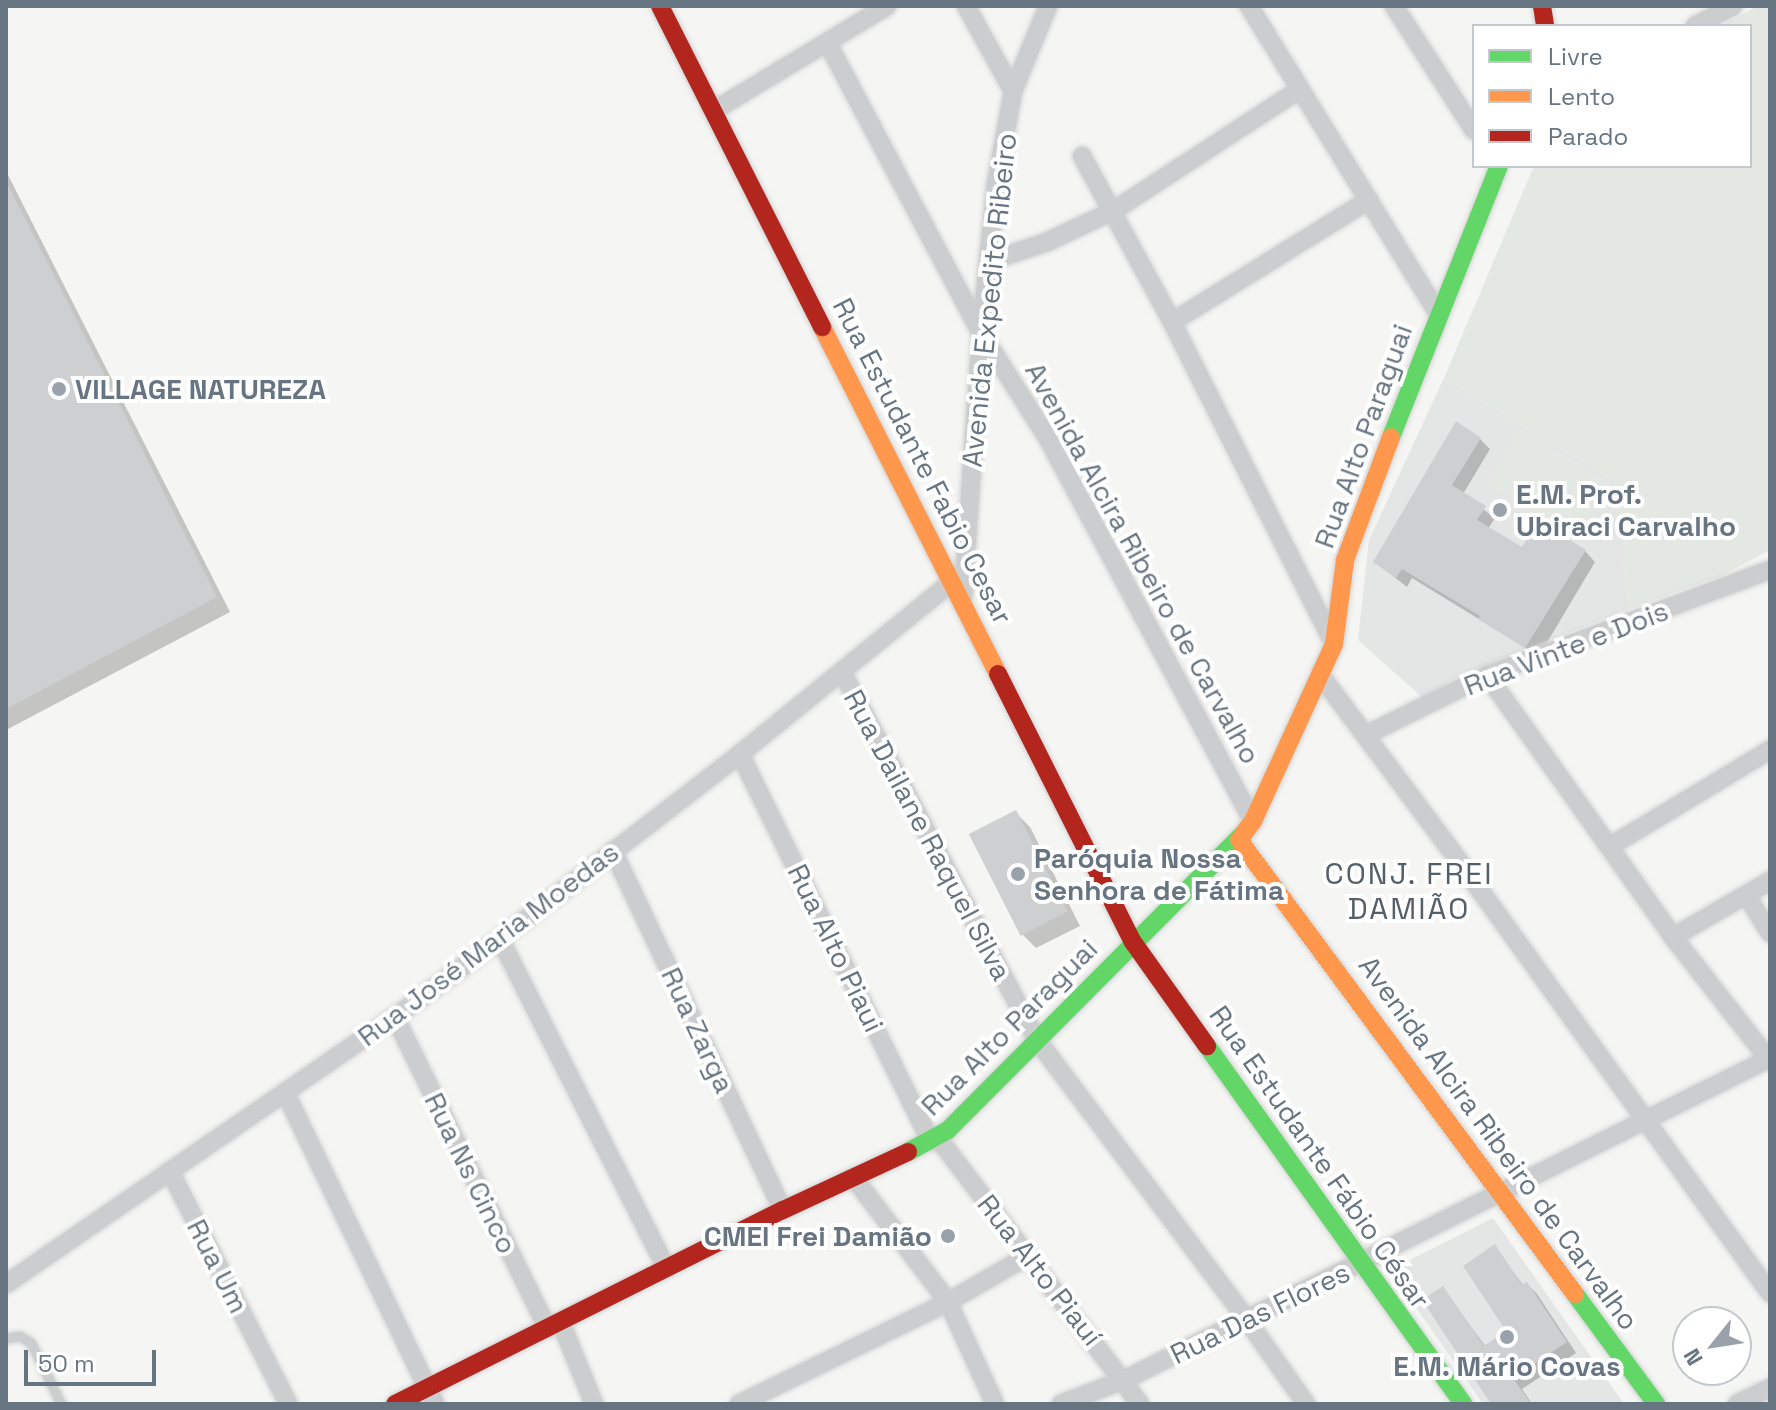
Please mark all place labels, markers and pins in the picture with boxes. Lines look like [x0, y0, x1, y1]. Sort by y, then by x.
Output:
place label: VILLAGE NATUREZA [75, 372, 326, 406]
marker: VILLAGE NATUREZA [50, 380, 68, 398]
place label: E.M. Prof. Ubiraci Carvalho [1516, 477, 1736, 543]
marker: E.M. Prof. Ubiraci Carvalho [1491, 501, 1509, 519]
place label: Paróquia Nossa Senhora de Fátima [1034, 841, 1284, 907]
marker: Paróquia Nossa Senhora de Fátima [1009, 865, 1027, 883]
place label: CMEI Frei Damião [704, 1219, 932, 1253]
marker: CMEI Frei Damião [939, 1227, 957, 1245]
marker: E.M. Mário Covas [1498, 1328, 1516, 1346]
place label: E.M. Mário Covas [1393, 1349, 1621, 1383]

